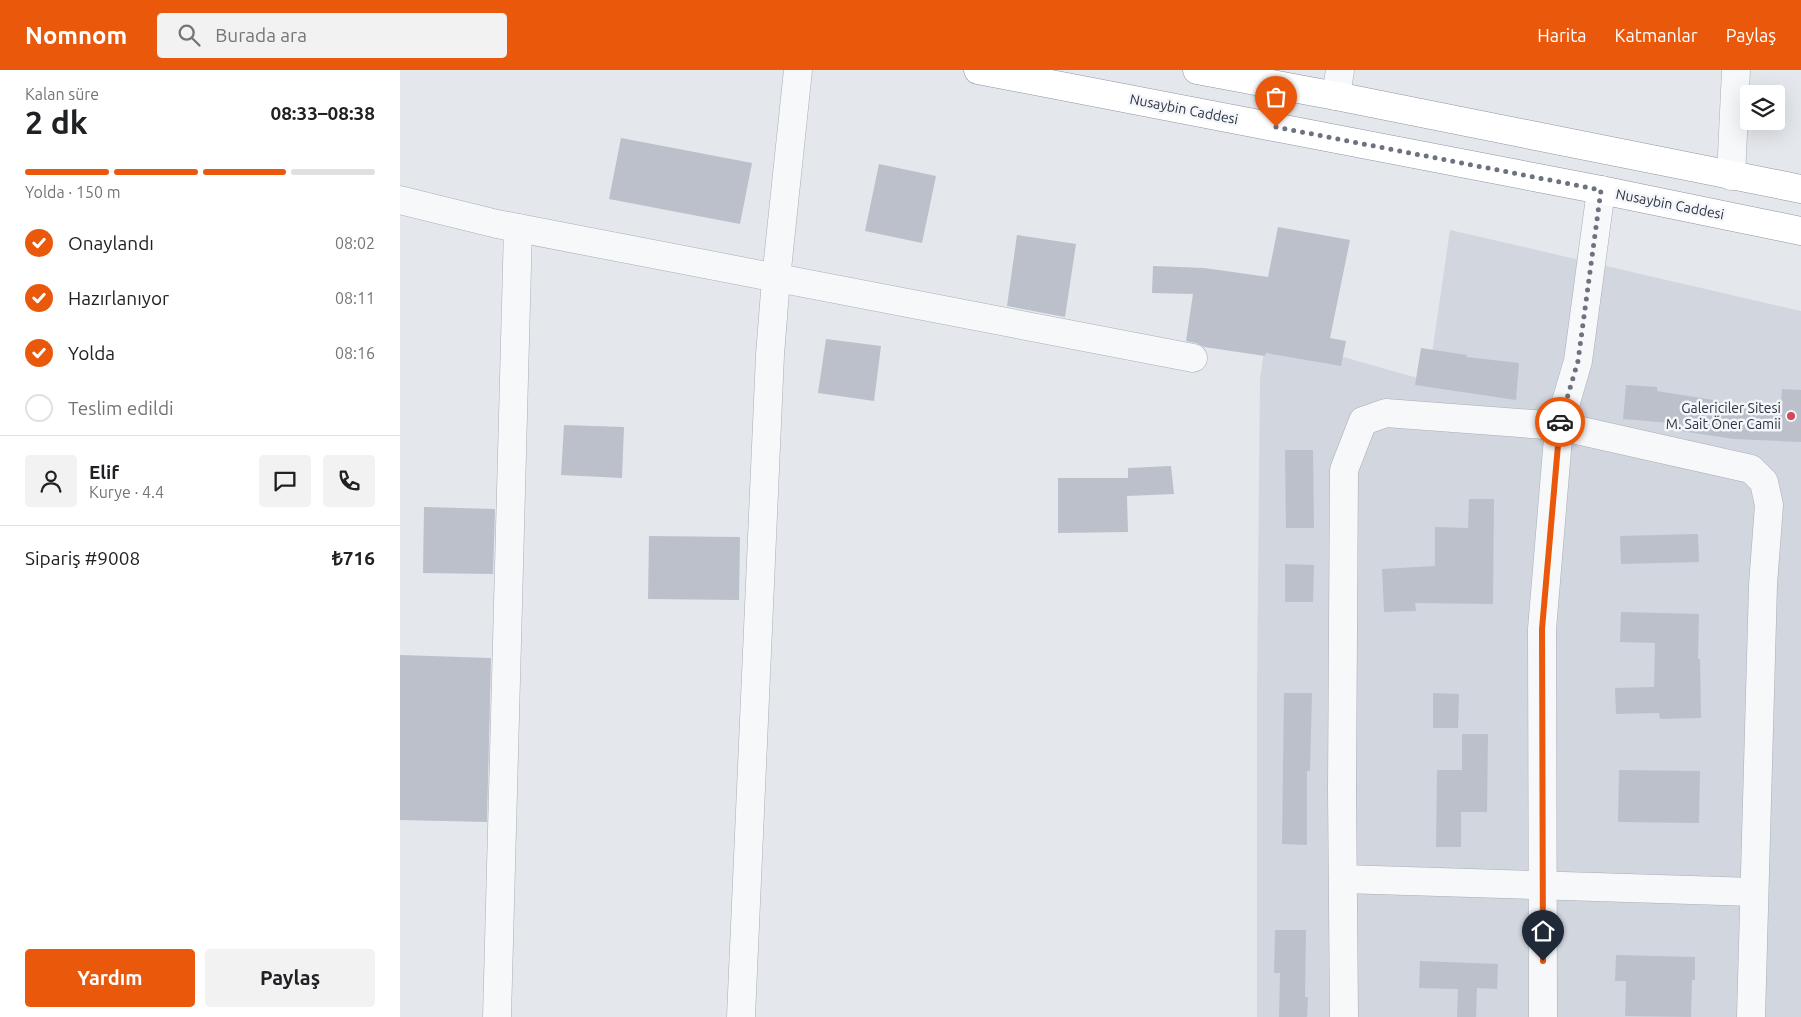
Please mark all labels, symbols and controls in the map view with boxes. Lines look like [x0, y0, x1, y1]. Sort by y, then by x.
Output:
search box [157, 13, 507, 58]
icon: search [175, 21, 203, 49]
text: Nomnom [25, 22, 127, 49]
text: Burada ara [215, 24, 307, 46]
text: Harita [1537, 25, 1587, 45]
text: Katmanlar [1615, 25, 1698, 45]
text: Paylaş [1726, 25, 1776, 45]
pin [1255, 76, 1297, 127]
icon: bag [1262, 83, 1290, 111]
text: Kalan süre [25, 85, 99, 103]
map controls [1740, 85, 1785, 130]
button: layers [1740, 85, 1785, 130]
street label: Nusaybin Caddesi [1128, 91, 1240, 127]
text: 08:33–08:38 [270, 102, 375, 124]
text: 2 dk [25, 104, 88, 140]
text: Yolda · 150 m [25, 183, 121, 201]
street label: Nusaybin Caddesi [1614, 186, 1726, 222]
icon: check [25, 229, 53, 257]
text: Onaylandı [68, 232, 154, 254]
text: 08:02 [335, 234, 375, 252]
icon: check [25, 284, 53, 312]
text: Hazırlanıyor [68, 287, 169, 309]
text: 08:11 [335, 289, 375, 307]
icon: check [25, 339, 53, 367]
text: Yolda [68, 342, 115, 364]
text: 08:16 [335, 344, 375, 362]
text: Teslim edildi [68, 397, 174, 419]
courier [1535, 397, 1585, 447]
place label: Galericiler Sitesi M. Sait Öner Camii [1666, 400, 1781, 432]
icon: car [1546, 408, 1574, 436]
marker: Galericiler Sitesi M. Sait Öner Camii [1785, 410, 1797, 422]
button: person [25, 455, 77, 507]
button: chat [259, 455, 311, 507]
button: phone [323, 455, 375, 507]
text: Elif [89, 461, 119, 483]
text: Kurye · 4.4 [89, 483, 164, 501]
text: Sipariş #9008 [25, 547, 140, 569]
text: ₺716 [332, 547, 375, 569]
pin [1522, 910, 1564, 961]
icon: home [1529, 917, 1557, 945]
button: Yardım [25, 949, 195, 1007]
button: Paylaş [205, 949, 375, 1007]

